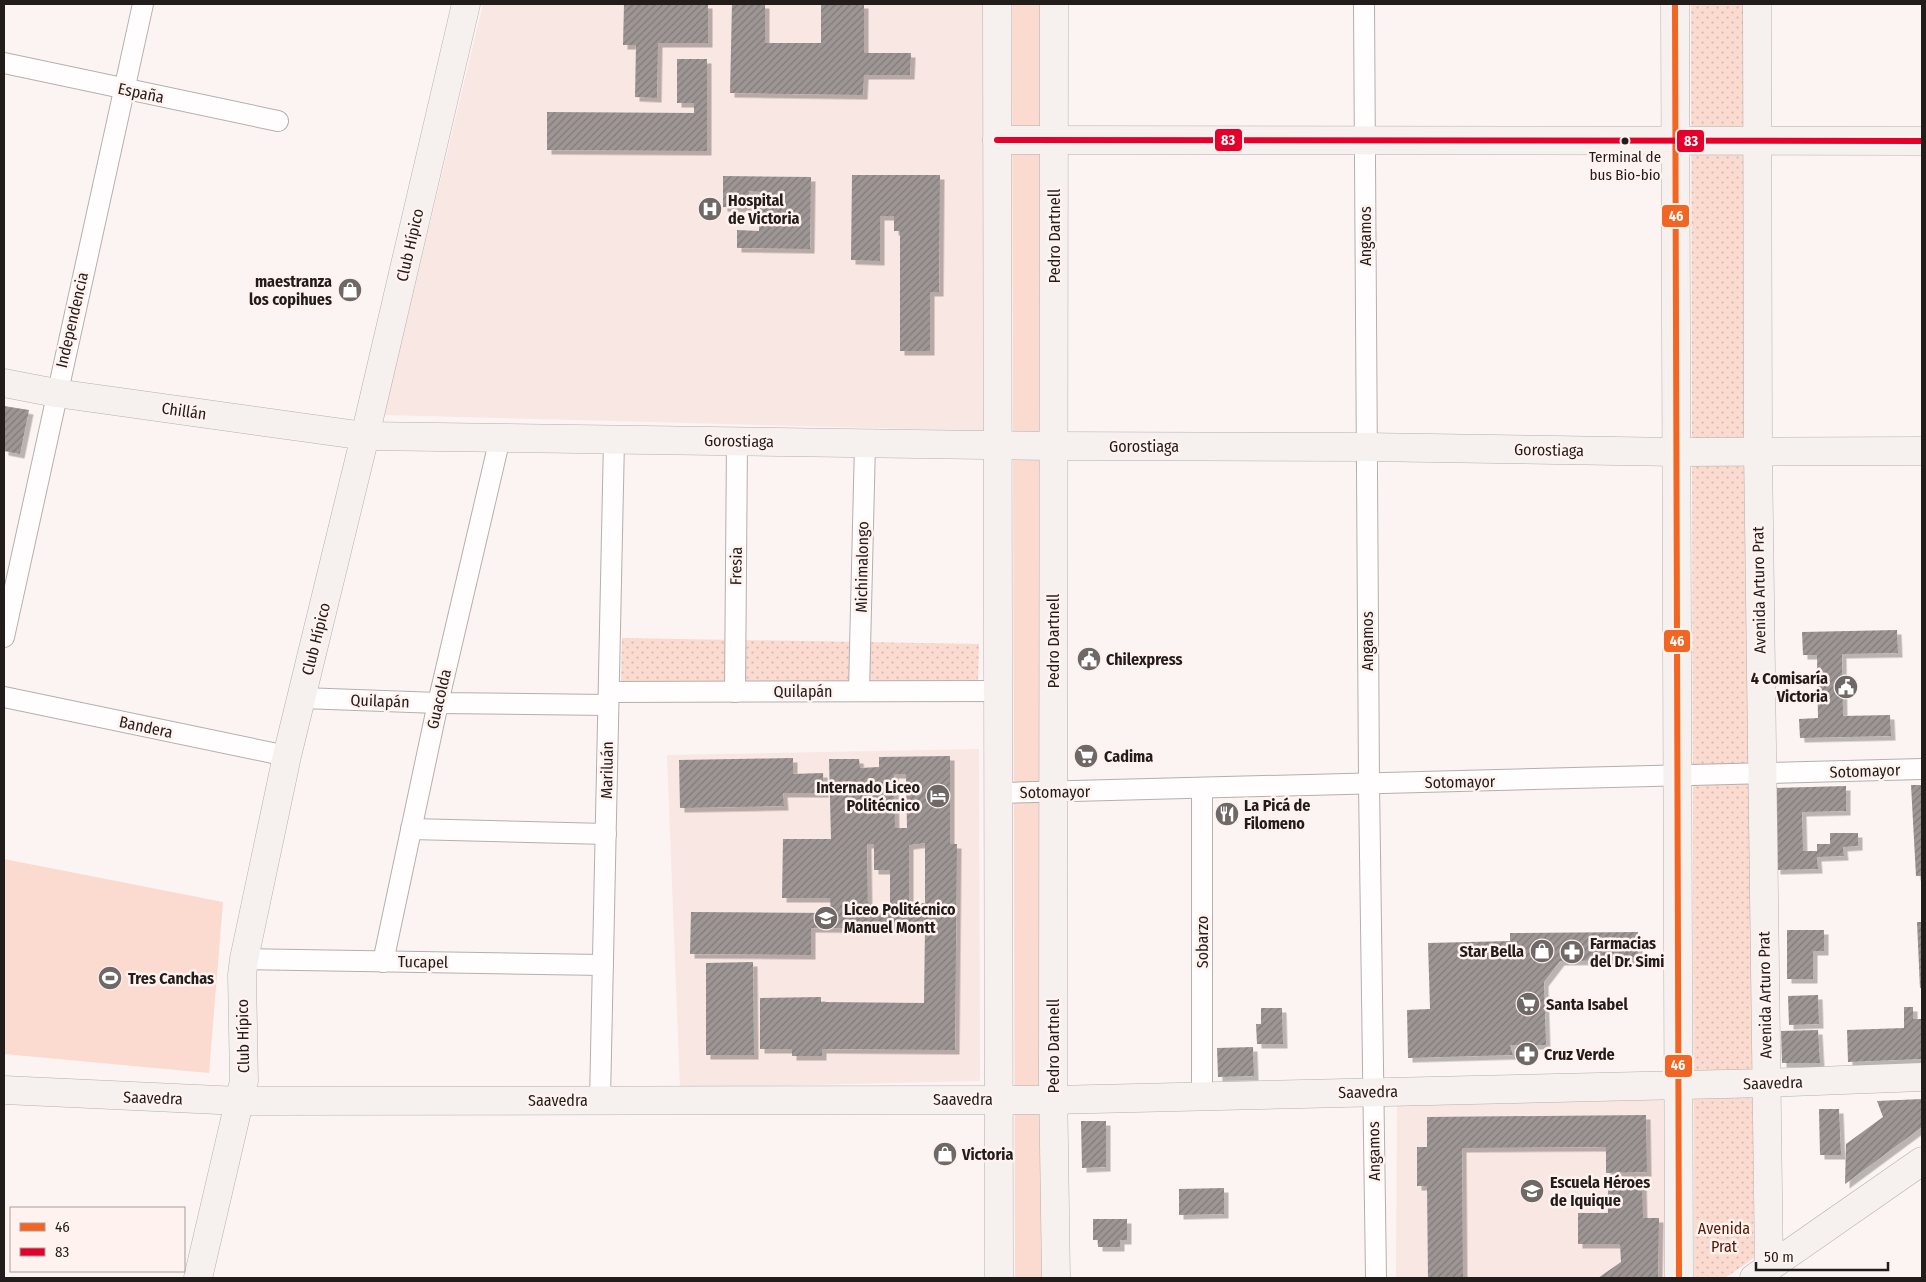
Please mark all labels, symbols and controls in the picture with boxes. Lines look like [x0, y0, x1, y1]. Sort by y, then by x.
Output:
street label: España [116, 79, 166, 107]
line badge: 83 [1214, 128, 1243, 152]
line badge: 83 [1676, 129, 1705, 153]
text: 83 [1221, 132, 1235, 149]
text: 83 [1684, 133, 1698, 150]
marker: Terminal de bus Bio-bio [1620, 136, 1630, 146]
place label: Terminal de bus Bio-bio [1589, 148, 1661, 184]
street label: Pedro Dartnell [1045, 189, 1064, 283]
place label: Hospital de Victoria [728, 191, 800, 228]
hospital icon: Hospital de Victoria [697, 196, 723, 222]
line badge: 46 [1661, 204, 1690, 228]
street label: Angamos [1356, 206, 1375, 266]
street label: Club Hípico [392, 207, 428, 283]
text: 46 [1669, 208, 1683, 225]
street label: Independencia [52, 270, 92, 370]
place label: maestranza los copihues [249, 272, 332, 309]
shop icon: maestranza los copihues [337, 277, 363, 303]
street label: Chillán [160, 398, 208, 424]
street label: Gorostiaga [704, 431, 774, 451]
street label: Gorostiaga [1109, 437, 1179, 456]
street label: Gorostiaga [1514, 440, 1584, 460]
street label: Michimalongo [852, 521, 872, 613]
street label: Avenida Arturo Prat [1748, 526, 1770, 654]
street label: Fresia [726, 547, 746, 585]
street label: Pedro Dartnell [1044, 594, 1063, 688]
street label: Club Hípico [298, 601, 334, 677]
street label: Angamos [1358, 611, 1377, 671]
line badge: 46 [1663, 629, 1691, 653]
text: 46 [1670, 633, 1684, 650]
public building icon: Chilexpress [1076, 646, 1102, 672]
place label: Chilexpress [1106, 650, 1183, 669]
street label: Guacolda [423, 667, 455, 731]
place label: 4 Comisaría Victoria [1751, 669, 1828, 706]
public building icon: 4 Comisaría Victoria [1833, 674, 1859, 700]
street label: Quilapán [773, 682, 833, 701]
street label: Quilapán [350, 690, 410, 712]
street label: Bandera [117, 712, 175, 742]
street label: Mariluán [597, 741, 617, 799]
supermarket icon: Cadima [1073, 743, 1099, 769]
place label: Cadima [1104, 747, 1153, 766]
street label: Sotomayor [1829, 760, 1901, 782]
street label: Sotomayor [1424, 772, 1496, 792]
place label: Internado Liceo Politécnico [816, 778, 920, 815]
street label: Sotomayor [1019, 782, 1091, 802]
hotel icon: Internado Liceo Politécnico [925, 783, 951, 809]
place label: La Picá de Filomeno [1244, 796, 1310, 833]
restaurant icon: La Picá de Filomeno [1214, 801, 1240, 827]
place label: Liceo Politécnico Manuel Montt [844, 900, 956, 937]
school or university icon: Liceo Politécnico Manuel Montt [813, 905, 839, 931]
street label: Sobarzo [1193, 916, 1212, 968]
street label: Avenida Arturo Prat [1754, 931, 1776, 1059]
place label: Farmacias del Dr. Simi [1590, 934, 1664, 971]
shop icon: Star Bella [1529, 938, 1555, 964]
pharmacy icon: Farmacias del Dr. Simi [1559, 939, 1585, 965]
place label: Star Bella [1459, 942, 1524, 961]
street label: Tucapel [398, 952, 448, 972]
sports icon: Tres Canchas [97, 965, 123, 991]
place label: Tres Canchas [128, 969, 214, 988]
supermarket icon: Santa Isabel [1515, 991, 1541, 1017]
place label: Santa Isabel [1546, 995, 1628, 1014]
street label: Club Hípico [233, 999, 253, 1073]
street label: Pedro Dartnell [1044, 999, 1063, 1093]
pharmacy icon: Cruz Verde [1514, 1041, 1540, 1067]
place label: Cruz Verde [1544, 1045, 1615, 1064]
line badge: 46 [1664, 1054, 1693, 1078]
text: 46 [1671, 1057, 1685, 1074]
street label: Saavedra [1743, 1072, 1803, 1094]
street label: Saavedra [1338, 1082, 1398, 1102]
street label: Saavedra [123, 1087, 183, 1109]
street label: Saavedra [933, 1090, 993, 1109]
street label: Saavedra [528, 1091, 588, 1110]
street label: Angamos [1364, 1121, 1384, 1181]
shop icon: Victoria [932, 1141, 958, 1167]
place label: Victoria [961, 1145, 1013, 1164]
place label: Escuela Héroes de Iquique [1550, 1173, 1650, 1210]
school or university icon: Escuela Héroes de Iquique [1519, 1178, 1545, 1204]
legend [10, 1207, 185, 1272]
text: 46 [55, 1218, 70, 1236]
park label: Avenida Prat [1698, 1219, 1750, 1256]
scale bar [1756, 1240, 1888, 1272]
text: 83 [55, 1243, 70, 1261]
text: 50 m [1764, 1248, 1794, 1266]

